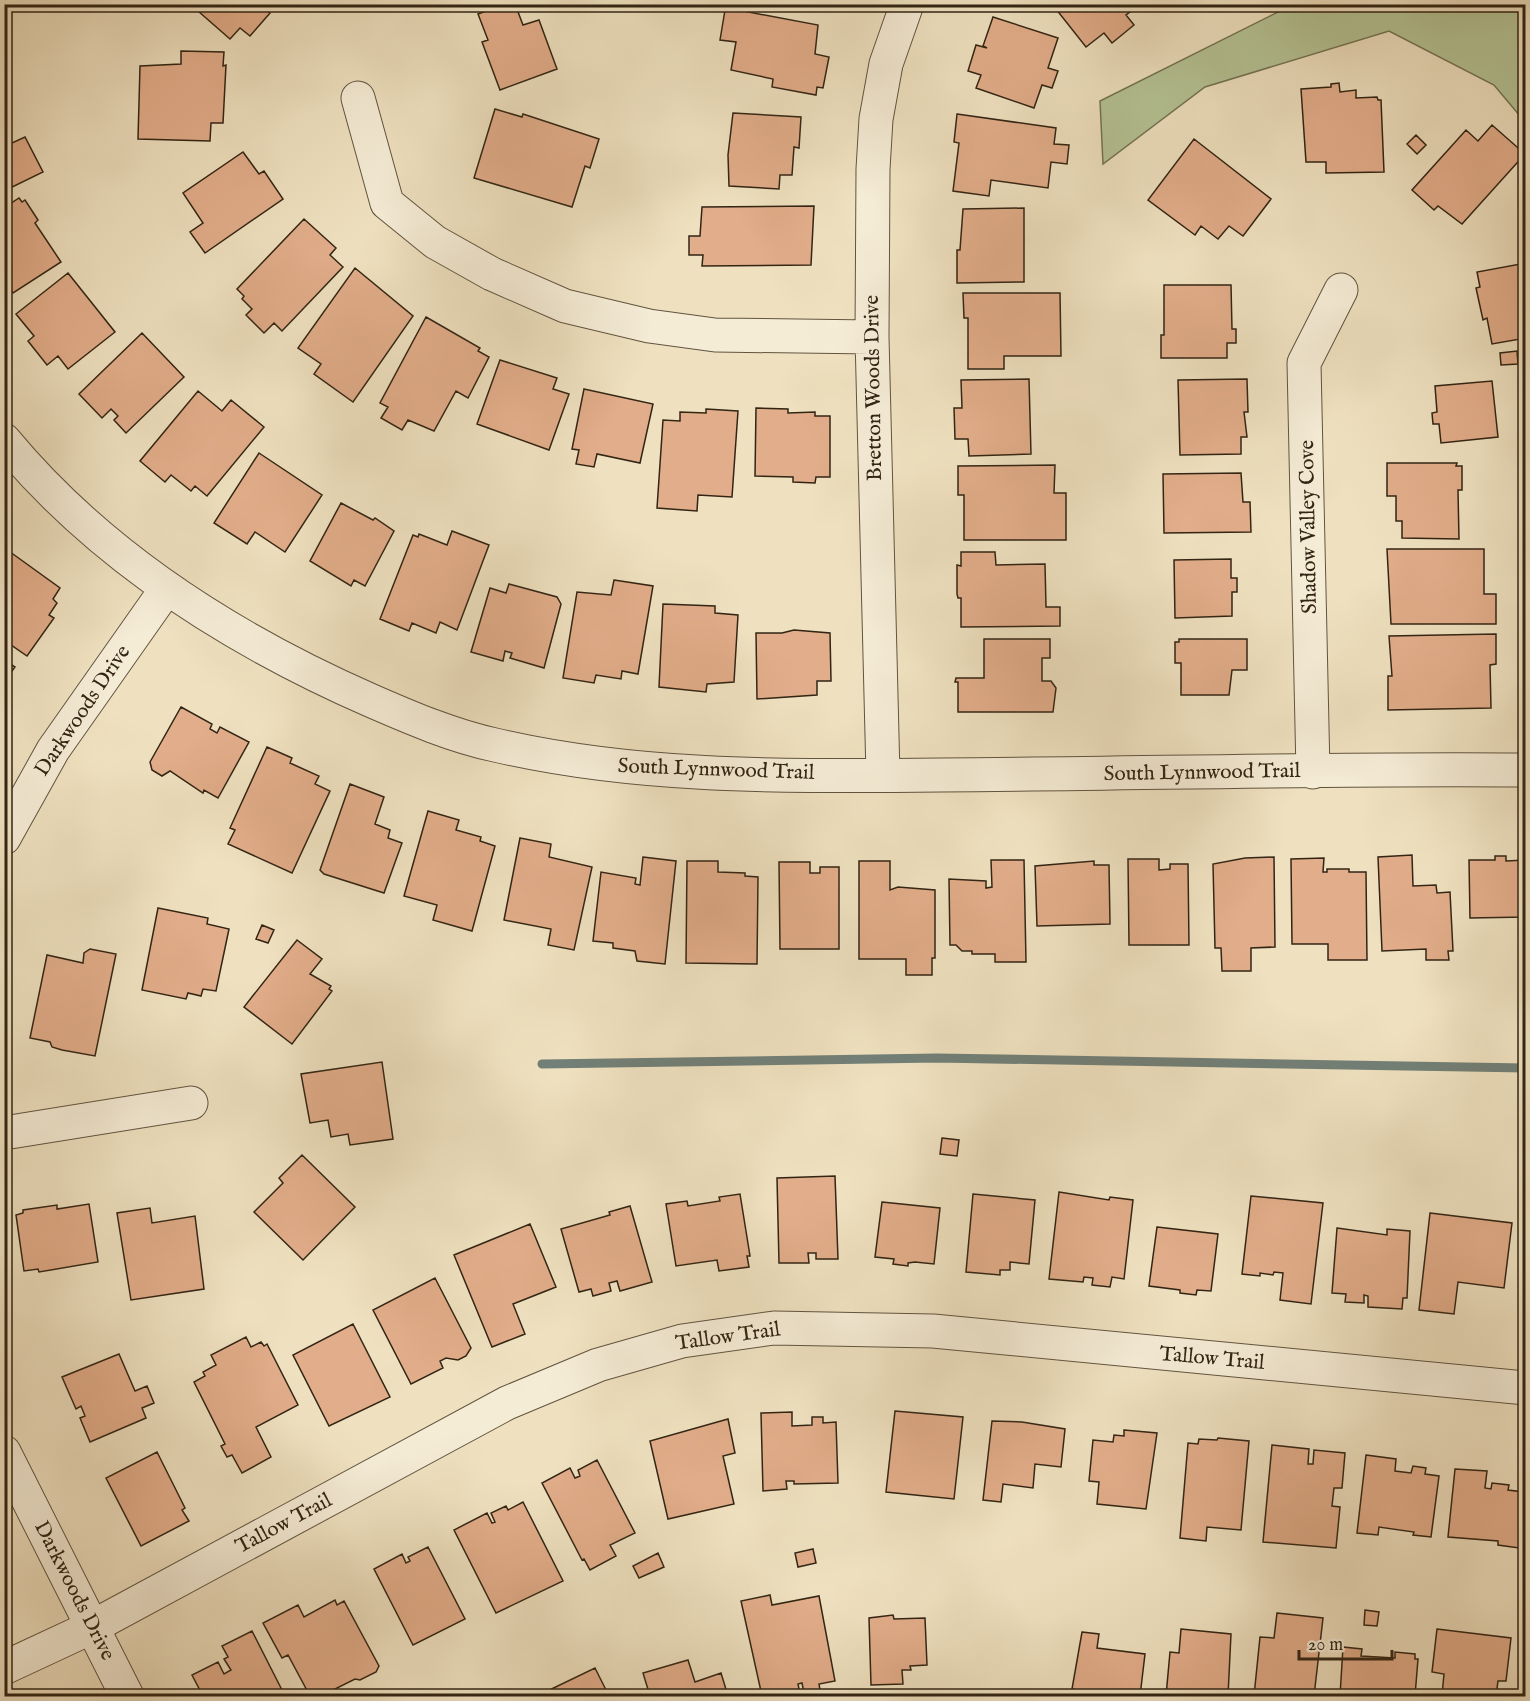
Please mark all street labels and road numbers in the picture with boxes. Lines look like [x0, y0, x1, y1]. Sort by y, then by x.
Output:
street label: Bretton Woods Drive [859, 294, 889, 481]
street label: Shadow Valley Cove [1294, 439, 1324, 614]
street label: Darkwoods Drive [29, 640, 137, 782]
street label: South Lynnwood Trail [617, 753, 815, 787]
street label: South Lynnwood Trail [1103, 758, 1301, 788]
street label: Tallow Trail [674, 1316, 782, 1358]
street label: Tallow Trail [1158, 1341, 1266, 1377]
street label: Tallow Trail [231, 1487, 337, 1561]
street label: Darkwoods Drive [27, 1517, 121, 1666]

